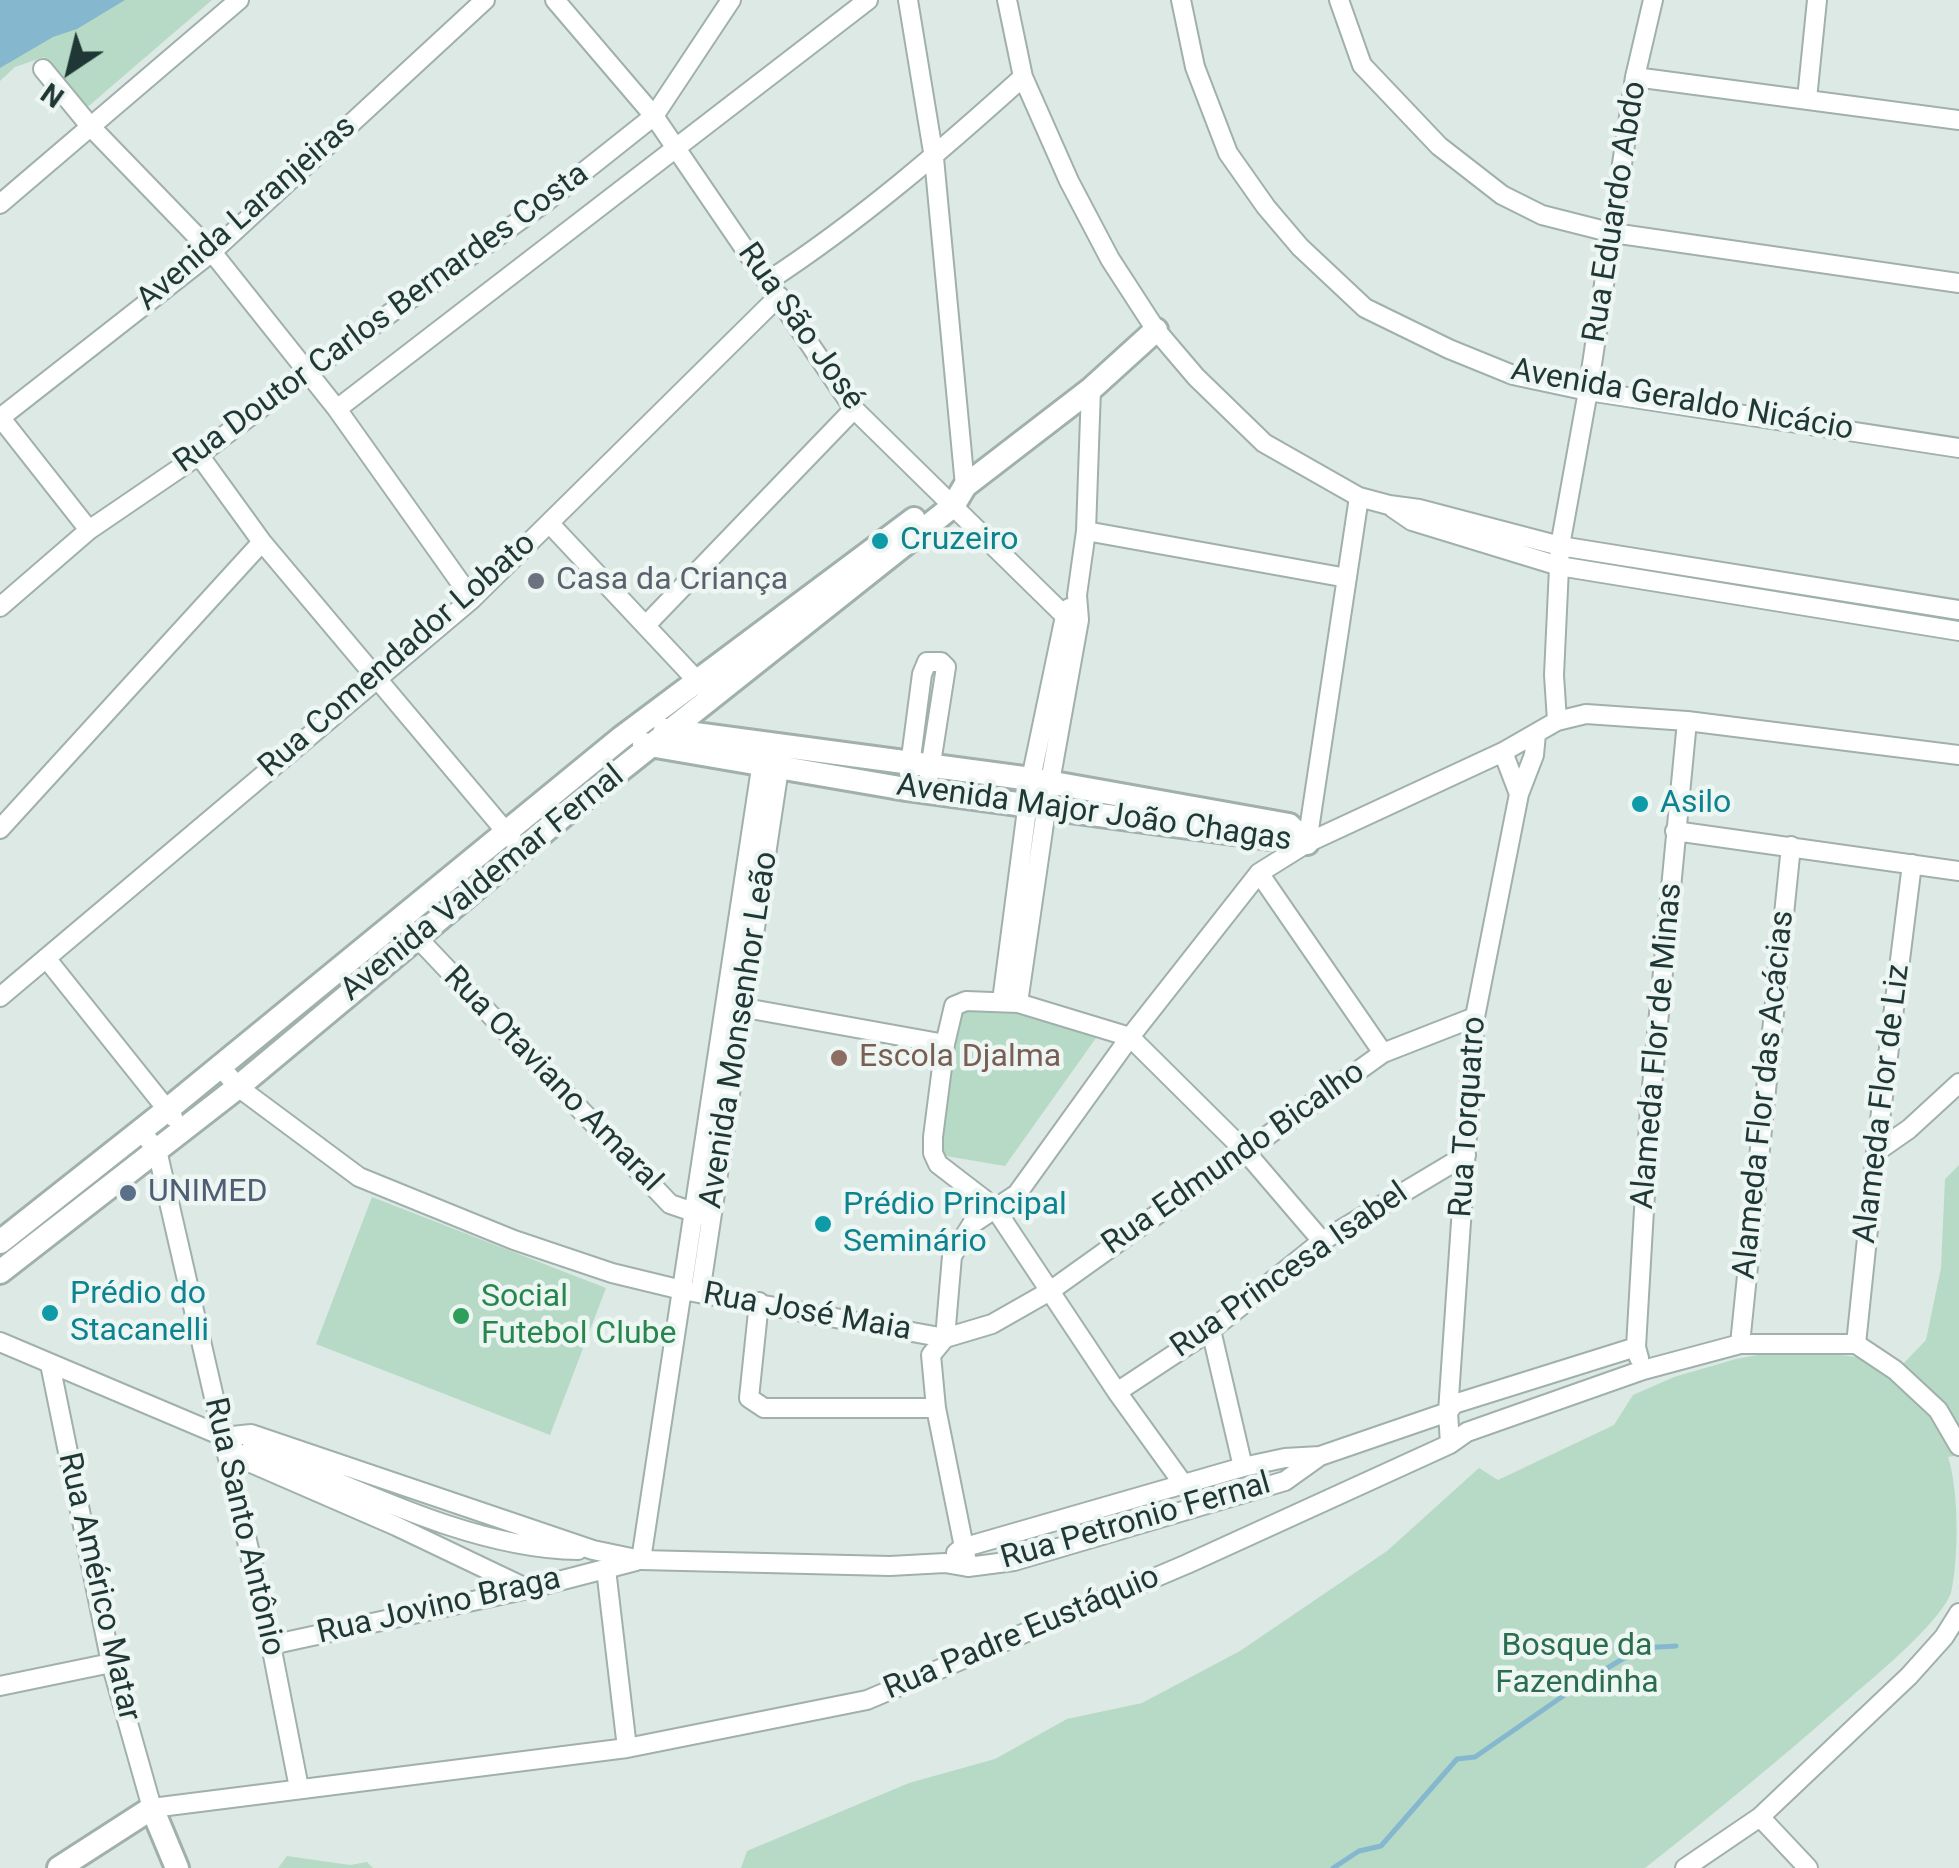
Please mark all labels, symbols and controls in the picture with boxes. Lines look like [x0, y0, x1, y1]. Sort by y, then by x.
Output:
north arrow [20, 20, 120, 120]
text: N [35, 76, 70, 114]
street label: Rua Eduardo Abdo [1576, 79, 1656, 345]
street label: Avenida Laranjeiras [130, 108, 364, 320]
street label: Rua Doutor Carlos Bernardes Costa [167, 156, 597, 482]
street label: Rua São José [728, 236, 872, 418]
street label: Avenida Geraldo Nicácio [1508, 352, 1856, 450]
place label: Cruzeiro [900, 522, 1018, 560]
street label: Rua Comendador Lobato [252, 525, 544, 787]
marker: Cruzeiro [869, 530, 891, 552]
place label: Casa da Criança [556, 562, 788, 600]
marker: Casa da Criança [525, 570, 547, 592]
street label: Avenida Valdemar Fernal [334, 758, 632, 1010]
street label: Avenida Major João Chagas [894, 767, 1294, 861]
place label: Asilo [1660, 785, 1731, 823]
marker: Asilo [1629, 793, 1651, 815]
street label: Avenida Monsenhor Leão [693, 849, 787, 1211]
street label: Alameda Flor de Minas [1625, 881, 1691, 1211]
street label: Alameda Flor das Acácias [1727, 909, 1803, 1281]
street label: Rua Otaviano Amaral [434, 959, 670, 1201]
street label: Alameda Flor de Liz [1847, 962, 1919, 1246]
street label: Rua Torquatro [1443, 1015, 1495, 1219]
place label: Escola Djalma [859, 1039, 1061, 1077]
marker: Escola Djalma [828, 1047, 850, 1069]
street label: Rua Edmundo Bicalho [1095, 1054, 1373, 1264]
place label: UNIMED [148, 1174, 267, 1212]
street label: Rua Princesa Isabel [1164, 1175, 1416, 1367]
marker: UNIMED [117, 1182, 139, 1204]
place label: Prédio Principal Seminário [843, 1187, 1067, 1262]
marker: Prédio Principal Seminário [812, 1213, 834, 1235]
place label: Prédio do Stacanelli [70, 1276, 209, 1351]
street label: Rua José Maia [700, 1276, 914, 1350]
place label: Social Futebol Clube [481, 1279, 677, 1354]
marker: Prédio do Stacanelli [39, 1302, 61, 1324]
marker: Social Futebol Clube [450, 1305, 472, 1327]
street label: Rua Santo Antônio [195, 1394, 291, 1660]
street label: Rua Américo Matar [48, 1449, 148, 1725]
street label: Rua Petronio Fernal [997, 1465, 1275, 1579]
street label: Rua Padre Eustáquio [879, 1559, 1165, 1709]
street label: Rua Jovino Braga [314, 1560, 564, 1654]
park label: Bosque da Fazendinha [1495, 1628, 1659, 1703]

